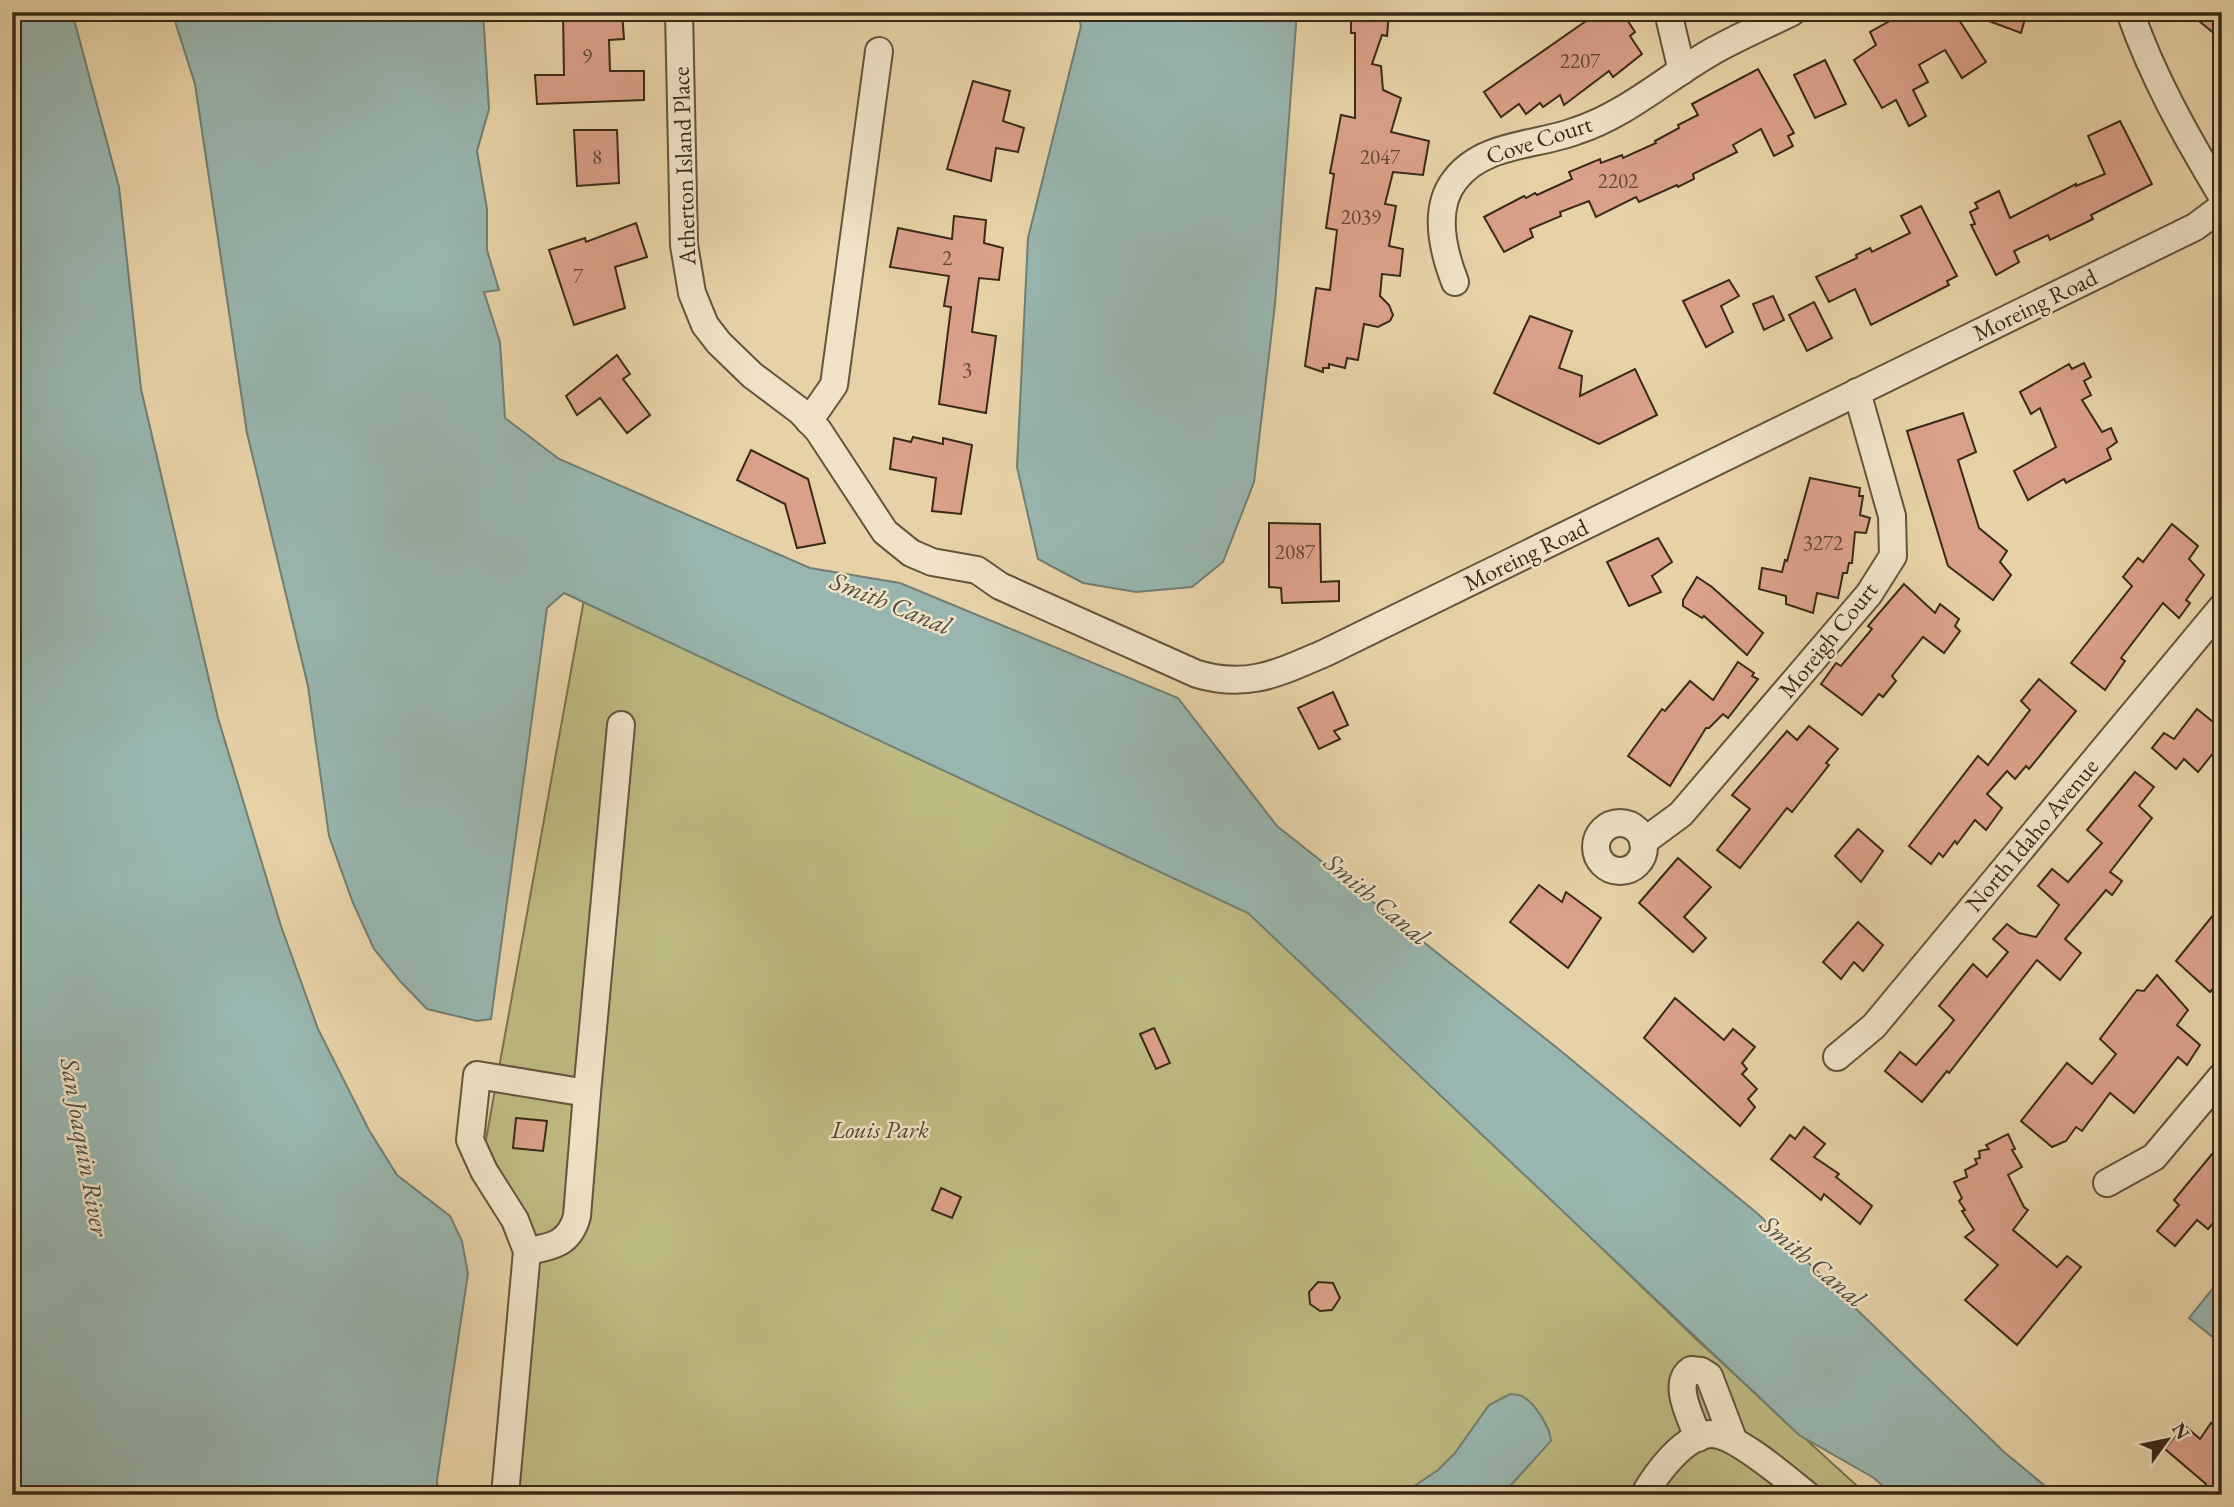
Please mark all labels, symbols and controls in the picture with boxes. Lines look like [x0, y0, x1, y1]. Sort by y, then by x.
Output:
house number: 9 [582, 42, 592, 69]
house number: 2207 [1560, 47, 1601, 74]
street label: Atherton Island Place [665, 66, 702, 267]
street label: Cove Court [1482, 108, 1596, 171]
house number: 8 [592, 143, 602, 170]
house number: 2047 [1360, 143, 1401, 170]
house number: 2202 [1598, 167, 1638, 194]
house number: 2039 [1341, 203, 1381, 230]
house number: 2 [942, 244, 952, 271]
street label: Moreing Road [1968, 261, 2103, 348]
house number: 7 [573, 262, 584, 289]
house number: 3 [962, 356, 972, 383]
street label: Moreing Road [1459, 511, 1594, 598]
house number: 3272 [1803, 529, 1843, 556]
house number: 2087 [1275, 538, 1316, 565]
water label: Smith Canal [825, 563, 957, 643]
street label: Moreigh Court [1771, 575, 1884, 704]
street label: North Idaho Avenue [1958, 751, 2105, 918]
water label: Smith Canal [1317, 844, 1437, 953]
water label: San Joaquin River [51, 1054, 118, 1240]
park label: Louis Park [830, 1114, 929, 1145]
water label: Smith Canal [1753, 1206, 1873, 1315]
north arrow [2132, 1406, 2202, 1476]
text: N [2166, 1418, 2196, 1445]

